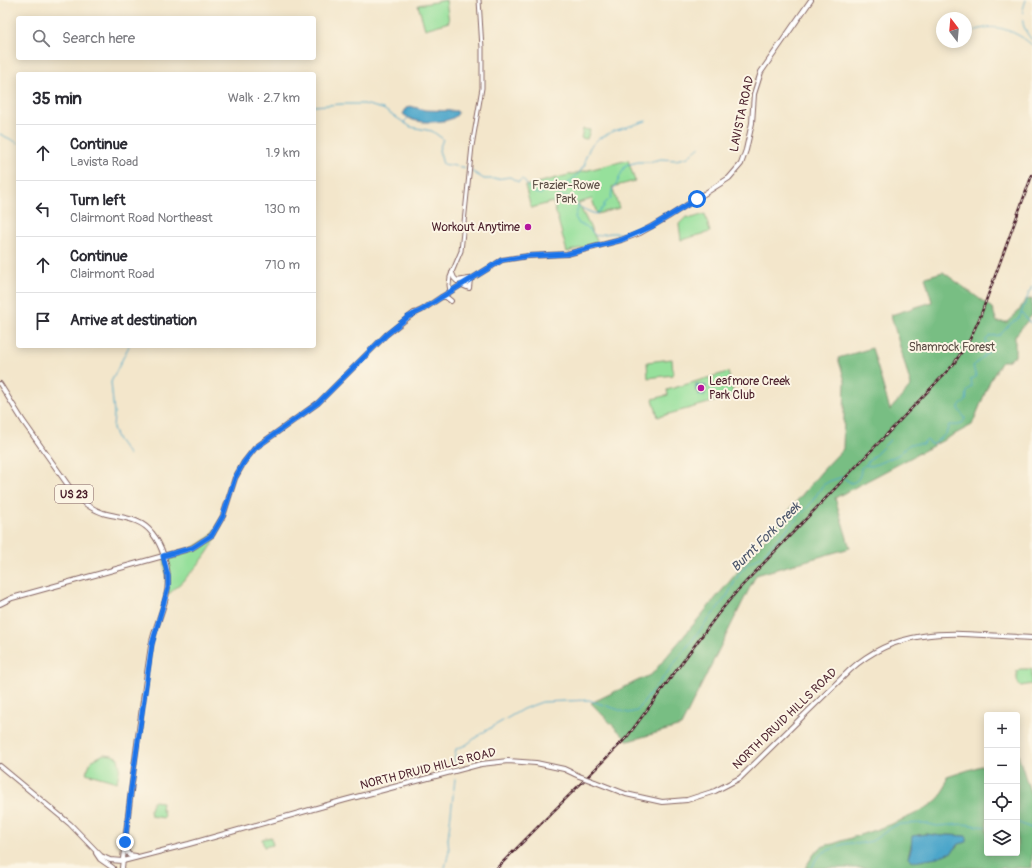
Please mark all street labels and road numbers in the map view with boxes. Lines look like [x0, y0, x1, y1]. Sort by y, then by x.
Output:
street label: LAVISTA ROAD [727, 74, 757, 153]
road number: US 23 [55, 485, 93, 503]
street label: NORTH DRUID HILLS ROAD [730, 665, 841, 773]
street label: NORTH DRUID HILLS ROAD [359, 745, 498, 793]

